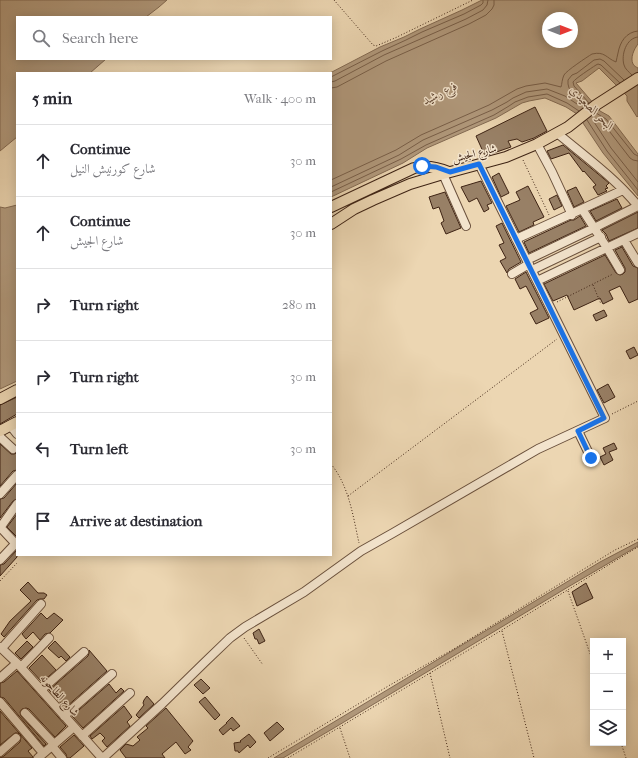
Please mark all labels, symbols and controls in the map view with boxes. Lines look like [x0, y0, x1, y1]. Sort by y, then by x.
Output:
north arrow [542, 12, 578, 48]
search box [16, 16, 332, 60]
icon: search [30, 27, 52, 49]
text: Search here [62, 29, 138, 47]
water label: فرع رشيد [420, 78, 461, 111]
water label: البحر الصعيدي [565, 83, 617, 135]
text: 5 min [32, 88, 72, 108]
text: Walk · 400 m [244, 91, 316, 106]
text: Continue [70, 140, 130, 158]
street label: شارع الجيش [451, 142, 498, 168]
icon: ahead [32, 150, 54, 172]
text: 30 m [290, 153, 316, 168]
route start [413, 157, 431, 175]
text: شارع كورنيش النيل [70, 161, 156, 176]
text: Continue [70, 212, 130, 230]
icon: ahead [32, 222, 54, 244]
text: 30 m [290, 225, 316, 240]
text: شارع الجيش [70, 233, 124, 248]
icon: right [32, 294, 54, 316]
text: Turn right [70, 296, 139, 314]
text: 280 m [282, 297, 316, 312]
icon: right [32, 366, 54, 388]
text: Turn right [70, 368, 139, 386]
text: 30 m [290, 369, 316, 384]
icon: left [32, 438, 54, 460]
text: Turn left [70, 440, 128, 458]
text: 30 m [290, 441, 316, 456]
route end [582, 449, 600, 467]
icon: arrive [32, 510, 54, 532]
text: Arrive at destination [70, 512, 202, 530]
map controls [590, 638, 626, 746]
button: + [590, 638, 626, 674]
street label: شارع الطاحونه [35, 672, 82, 721]
button: − [590, 674, 626, 710]
button: layers [590, 710, 626, 746]

